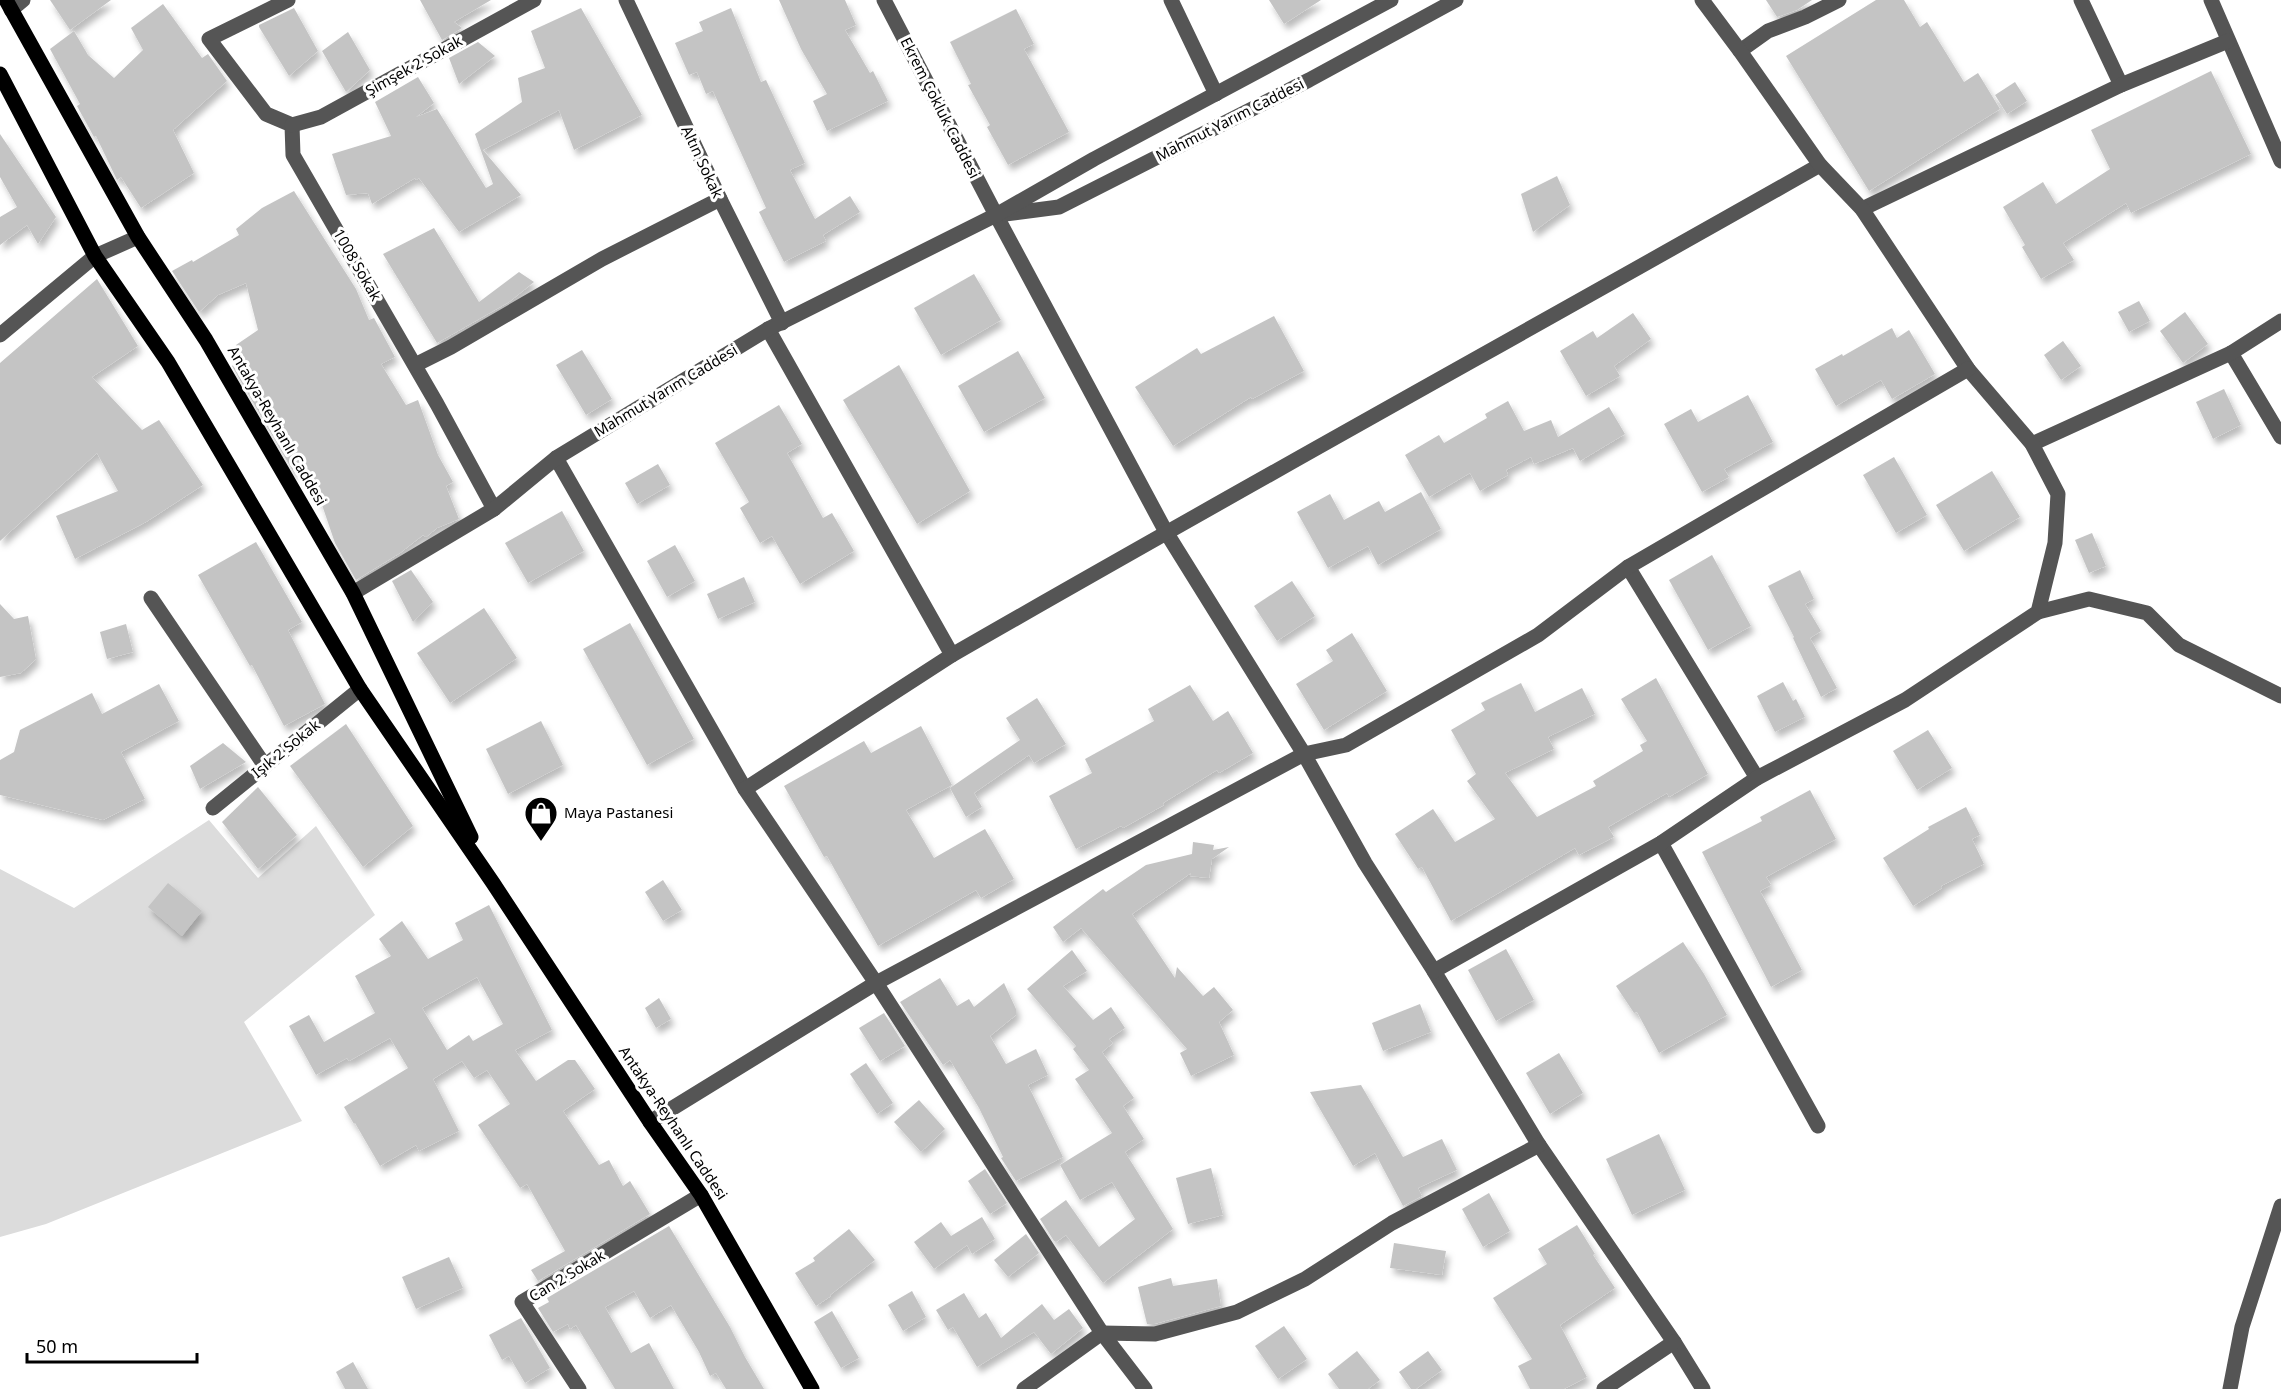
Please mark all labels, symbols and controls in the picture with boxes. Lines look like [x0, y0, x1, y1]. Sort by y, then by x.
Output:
street label: Şimşek 2 Sokak [361, 30, 466, 100]
street label: Ekrem Çokluk Caddesi [897, 33, 985, 182]
street label: Mahmut Yarım Caddesi [1152, 73, 1307, 165]
street label: Altın Sokak [677, 122, 728, 201]
street label: 1008 Sokak [329, 225, 387, 304]
street label: Mahmut Yarım Caddesi [590, 339, 741, 441]
street label: Antakya-Reyhanlı Caddesi [224, 342, 332, 509]
street label: Işık 2 Sokak [247, 715, 324, 782]
shop icon: Maya Pastanesi [523, 795, 559, 842]
place label: Maya Pastanesi [564, 802, 673, 822]
street label: Antakya-Reyhanlı Caddesi [615, 1042, 733, 1203]
street label: Can 2 Sokak [525, 1245, 608, 1306]
scale bar [27, 1326, 196, 1364]
text: 50 m [36, 1334, 78, 1358]

